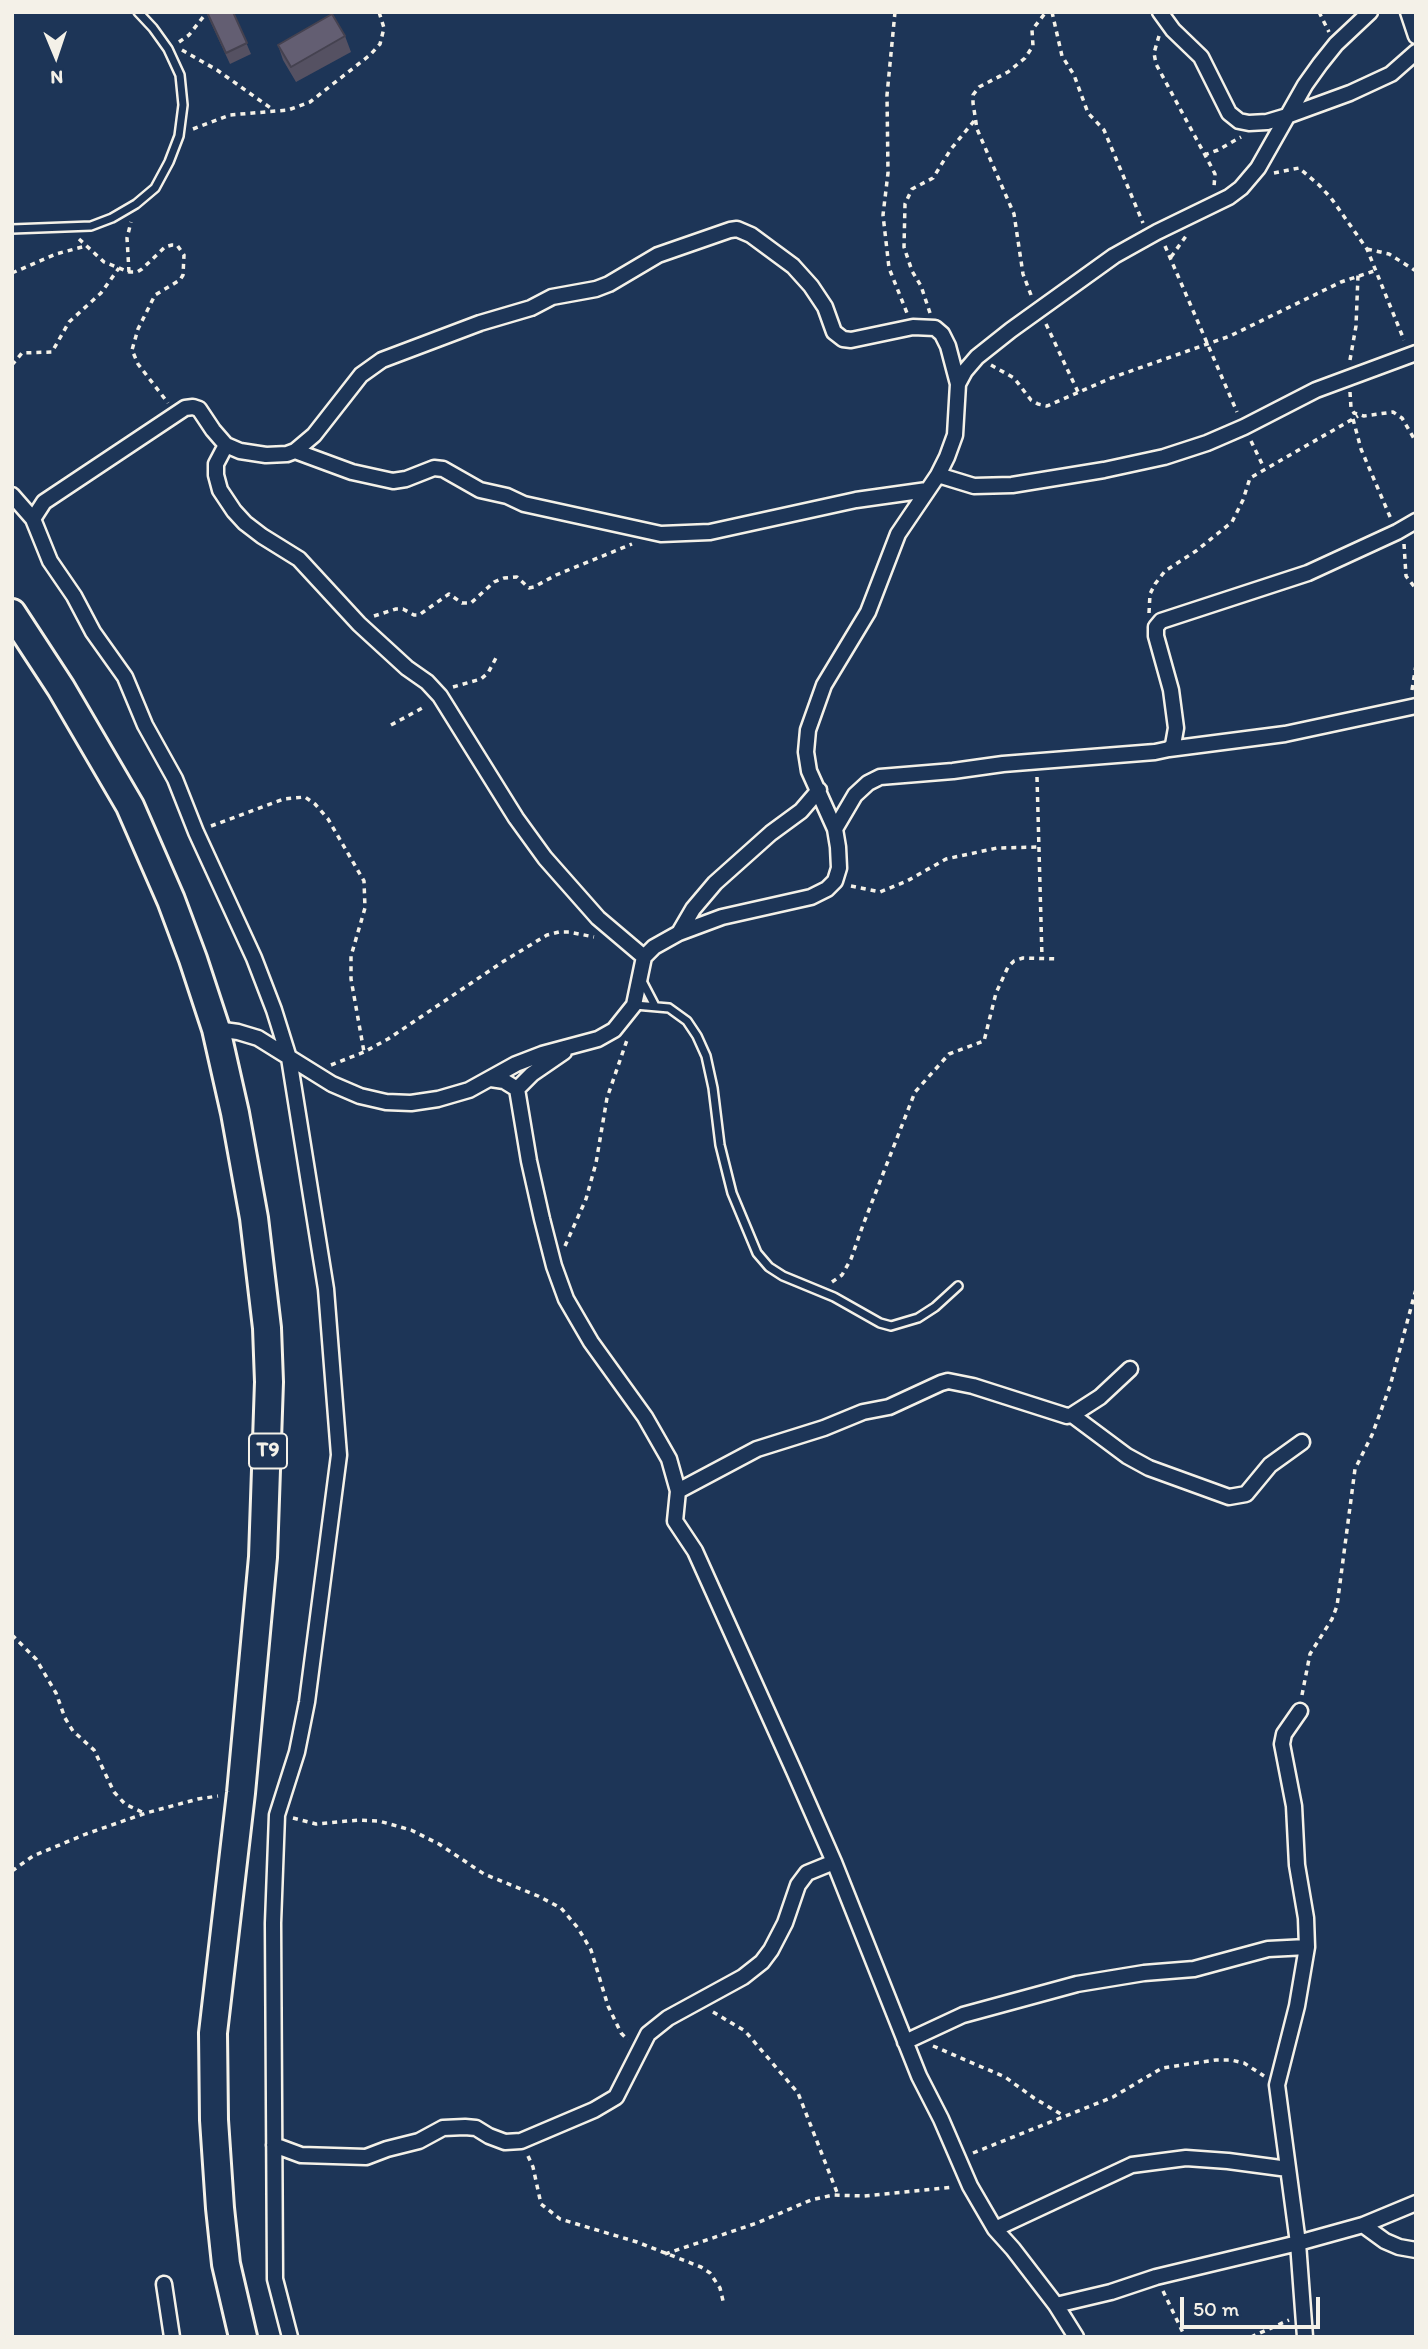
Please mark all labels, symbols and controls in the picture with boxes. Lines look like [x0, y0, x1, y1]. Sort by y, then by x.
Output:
north arrow [21, 21, 91, 91]
text: N [50, 66, 64, 89]
road number: T9 [249, 1434, 287, 1468]
scale bar [1183, 2282, 1323, 2326]
text: 50 m [1193, 2296, 1239, 2321]

